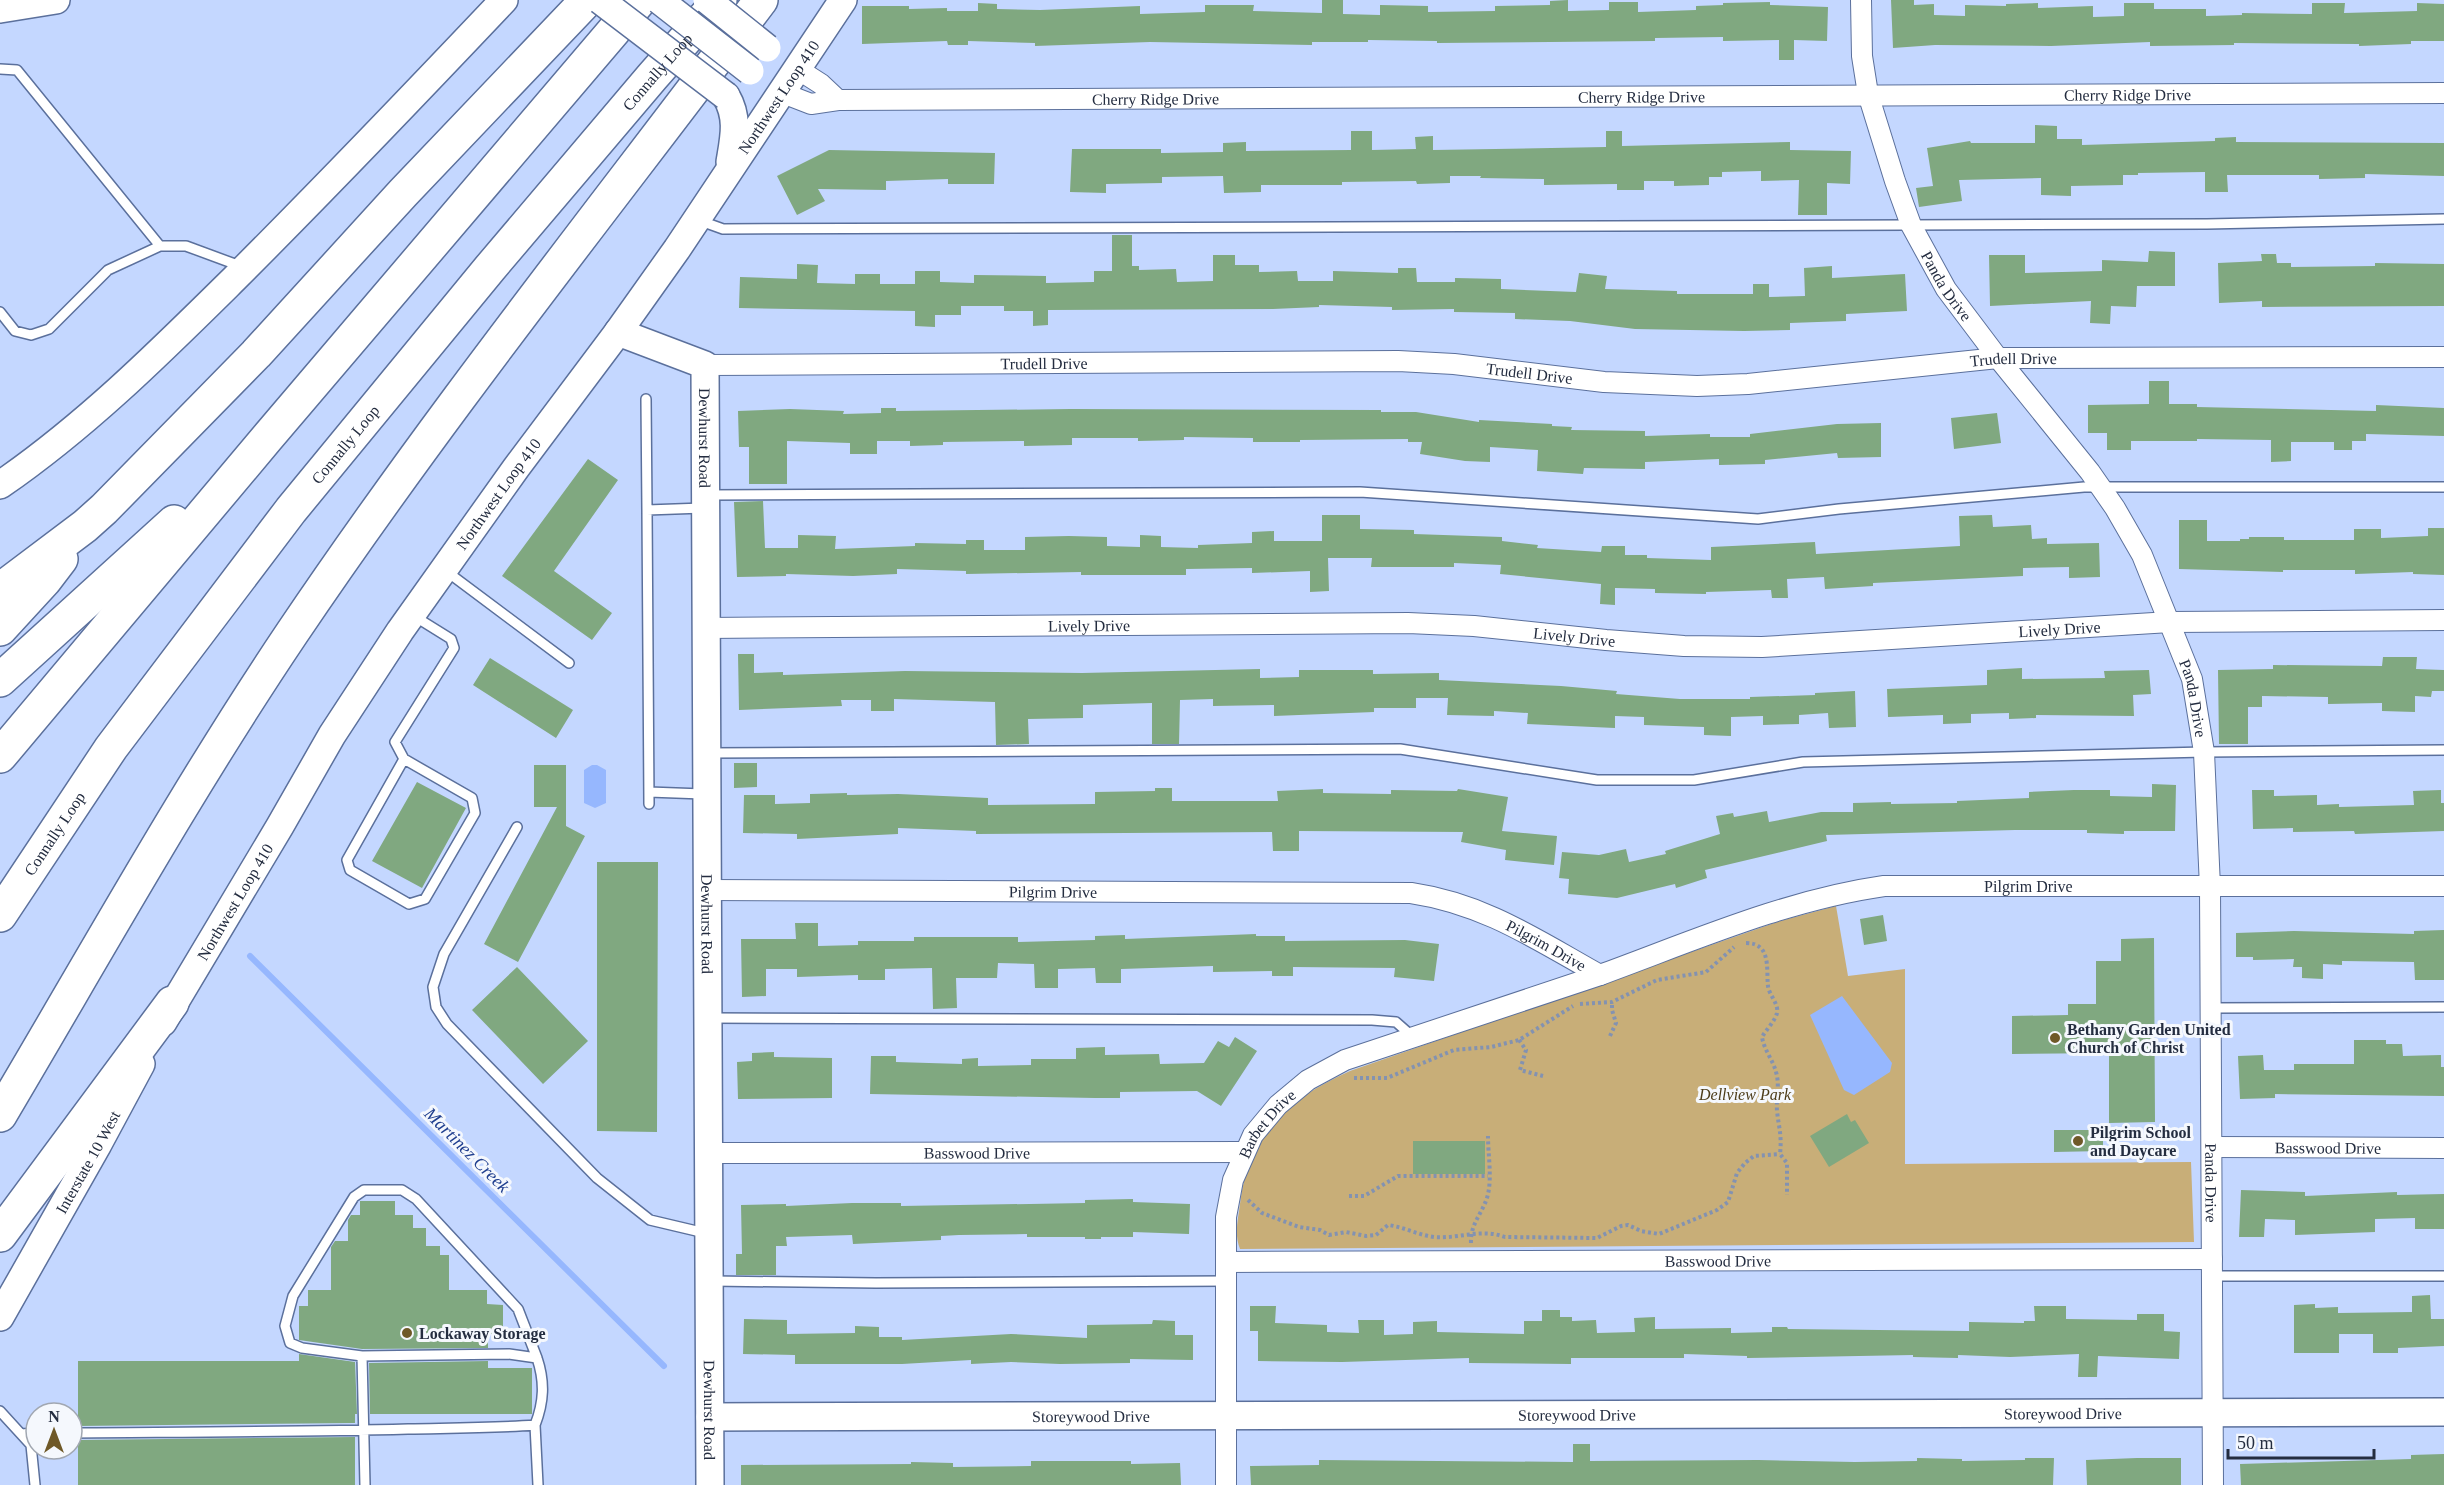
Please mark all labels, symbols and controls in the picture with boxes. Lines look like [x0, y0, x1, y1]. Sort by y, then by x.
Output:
street label: Connally Loop [619, 30, 696, 114]
street label: Northwest Loop 410 [735, 37, 823, 157]
street label: Cherry Ridge Drive [2064, 86, 2191, 104]
street label: Cherry Ridge Drive [1578, 88, 1705, 107]
street label: Cherry Ridge Drive [1092, 90, 1219, 109]
street label: Panda Drive [1918, 248, 1975, 324]
street label: Trudell Drive [1969, 350, 2057, 370]
street label: Trudell Drive [1000, 355, 1088, 372]
street label: Trudell Drive [1485, 360, 1574, 387]
street label: Dewhurst Road [696, 388, 713, 488]
street label: Connally Loop [308, 402, 383, 487]
street label: Northwest Loop 410 [453, 435, 544, 553]
street label: Lively Drive [1048, 617, 1130, 635]
street label: Lively Drive [2018, 618, 2101, 640]
street label: Lively Drive [1533, 624, 1616, 650]
street label: Panda Drive [2176, 657, 2209, 739]
street label: Connally Loop [21, 789, 89, 879]
street label: Northwest Loop 410 [194, 841, 276, 963]
street label: Dewhurst Road [698, 874, 716, 974]
street label: Pilgrim Drive [1984, 878, 2073, 896]
street label: Pilgrim Drive [1009, 883, 1097, 901]
street label: Pilgrim Drive [1504, 917, 1589, 974]
place label: Bethany Garden United Church of Christ [2067, 1021, 2231, 1056]
marker: Bethany Garden United Church of Christ [2048, 1031, 2062, 1045]
street label: Barbet Drive [1236, 1086, 1299, 1161]
park label: Dellview Park [1698, 1086, 1792, 1103]
water label: Martinez Creek [420, 1103, 514, 1197]
street label: Interstate 10 West [52, 1107, 124, 1217]
place label: Pilgrim School and Daycare [2090, 1124, 2191, 1160]
marker: Pilgrim School and Daycare [2071, 1134, 2085, 1148]
street label: Basswood Drive [2275, 1139, 2381, 1157]
street label: Panda Drive [2202, 1143, 2220, 1223]
street label: Basswood Drive [924, 1144, 1030, 1162]
street label: Basswood Drive [1665, 1252, 1771, 1270]
place label: Lockaway Storage [419, 1325, 546, 1343]
marker: Lockaway Storage [400, 1326, 414, 1340]
street label: Dewhurst Road [701, 1360, 718, 1460]
north arrow [24, 1401, 84, 1461]
street label: Storeywood Drive [2004, 1405, 2122, 1423]
street label: Storeywood Drive [1518, 1406, 1636, 1425]
text: N [48, 1408, 60, 1425]
street label: Storeywood Drive [1032, 1408, 1150, 1426]
scale bar [2228, 1422, 2374, 1460]
text: 50 m [2237, 1433, 2274, 1453]

